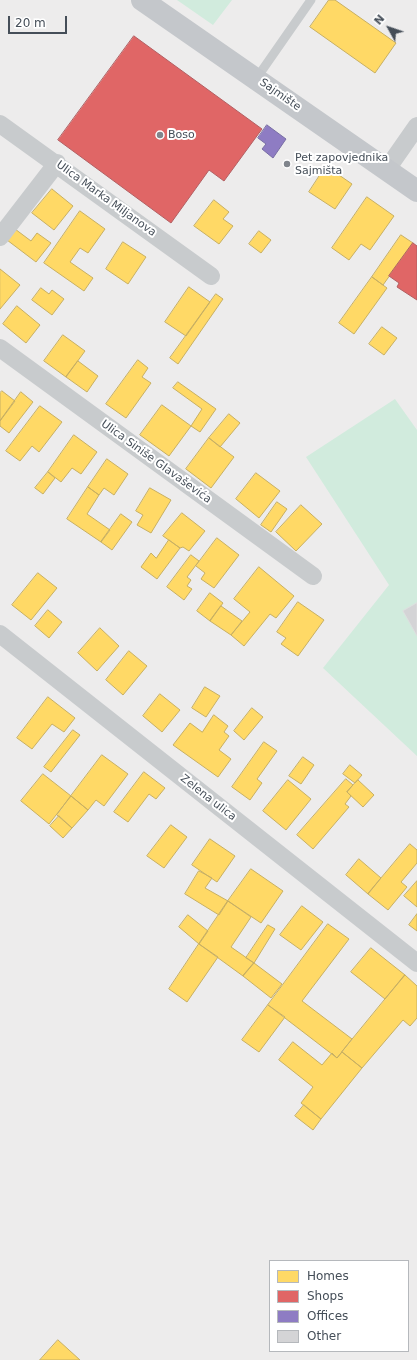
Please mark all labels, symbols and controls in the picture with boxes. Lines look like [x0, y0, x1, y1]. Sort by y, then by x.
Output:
scale bar [10, 8, 69, 34]
north arrow [369, 8, 409, 48]
text: N [371, 12, 387, 28]
text: 20 m [15, 16, 46, 30]
street label: Sajmište [257, 76, 303, 114]
place label: Boso [168, 128, 195, 142]
marker: Boso [155, 130, 165, 140]
place label: Pet zapovjednika Sajmišta [295, 151, 388, 177]
street label: Ulica Marka Miljanova [54, 158, 158, 240]
marker: Pet zapovjednika Sajmišta [282, 159, 292, 169]
street label: Ulica Siniše Glavaševića [98, 418, 214, 506]
street label: Zelena ulica [177, 772, 239, 824]
legend [269, 1260, 409, 1352]
text: Homes [307, 1269, 349, 1283]
text: Shops [307, 1289, 343, 1303]
text: Offices [307, 1309, 348, 1323]
text: Other [307, 1329, 341, 1343]

